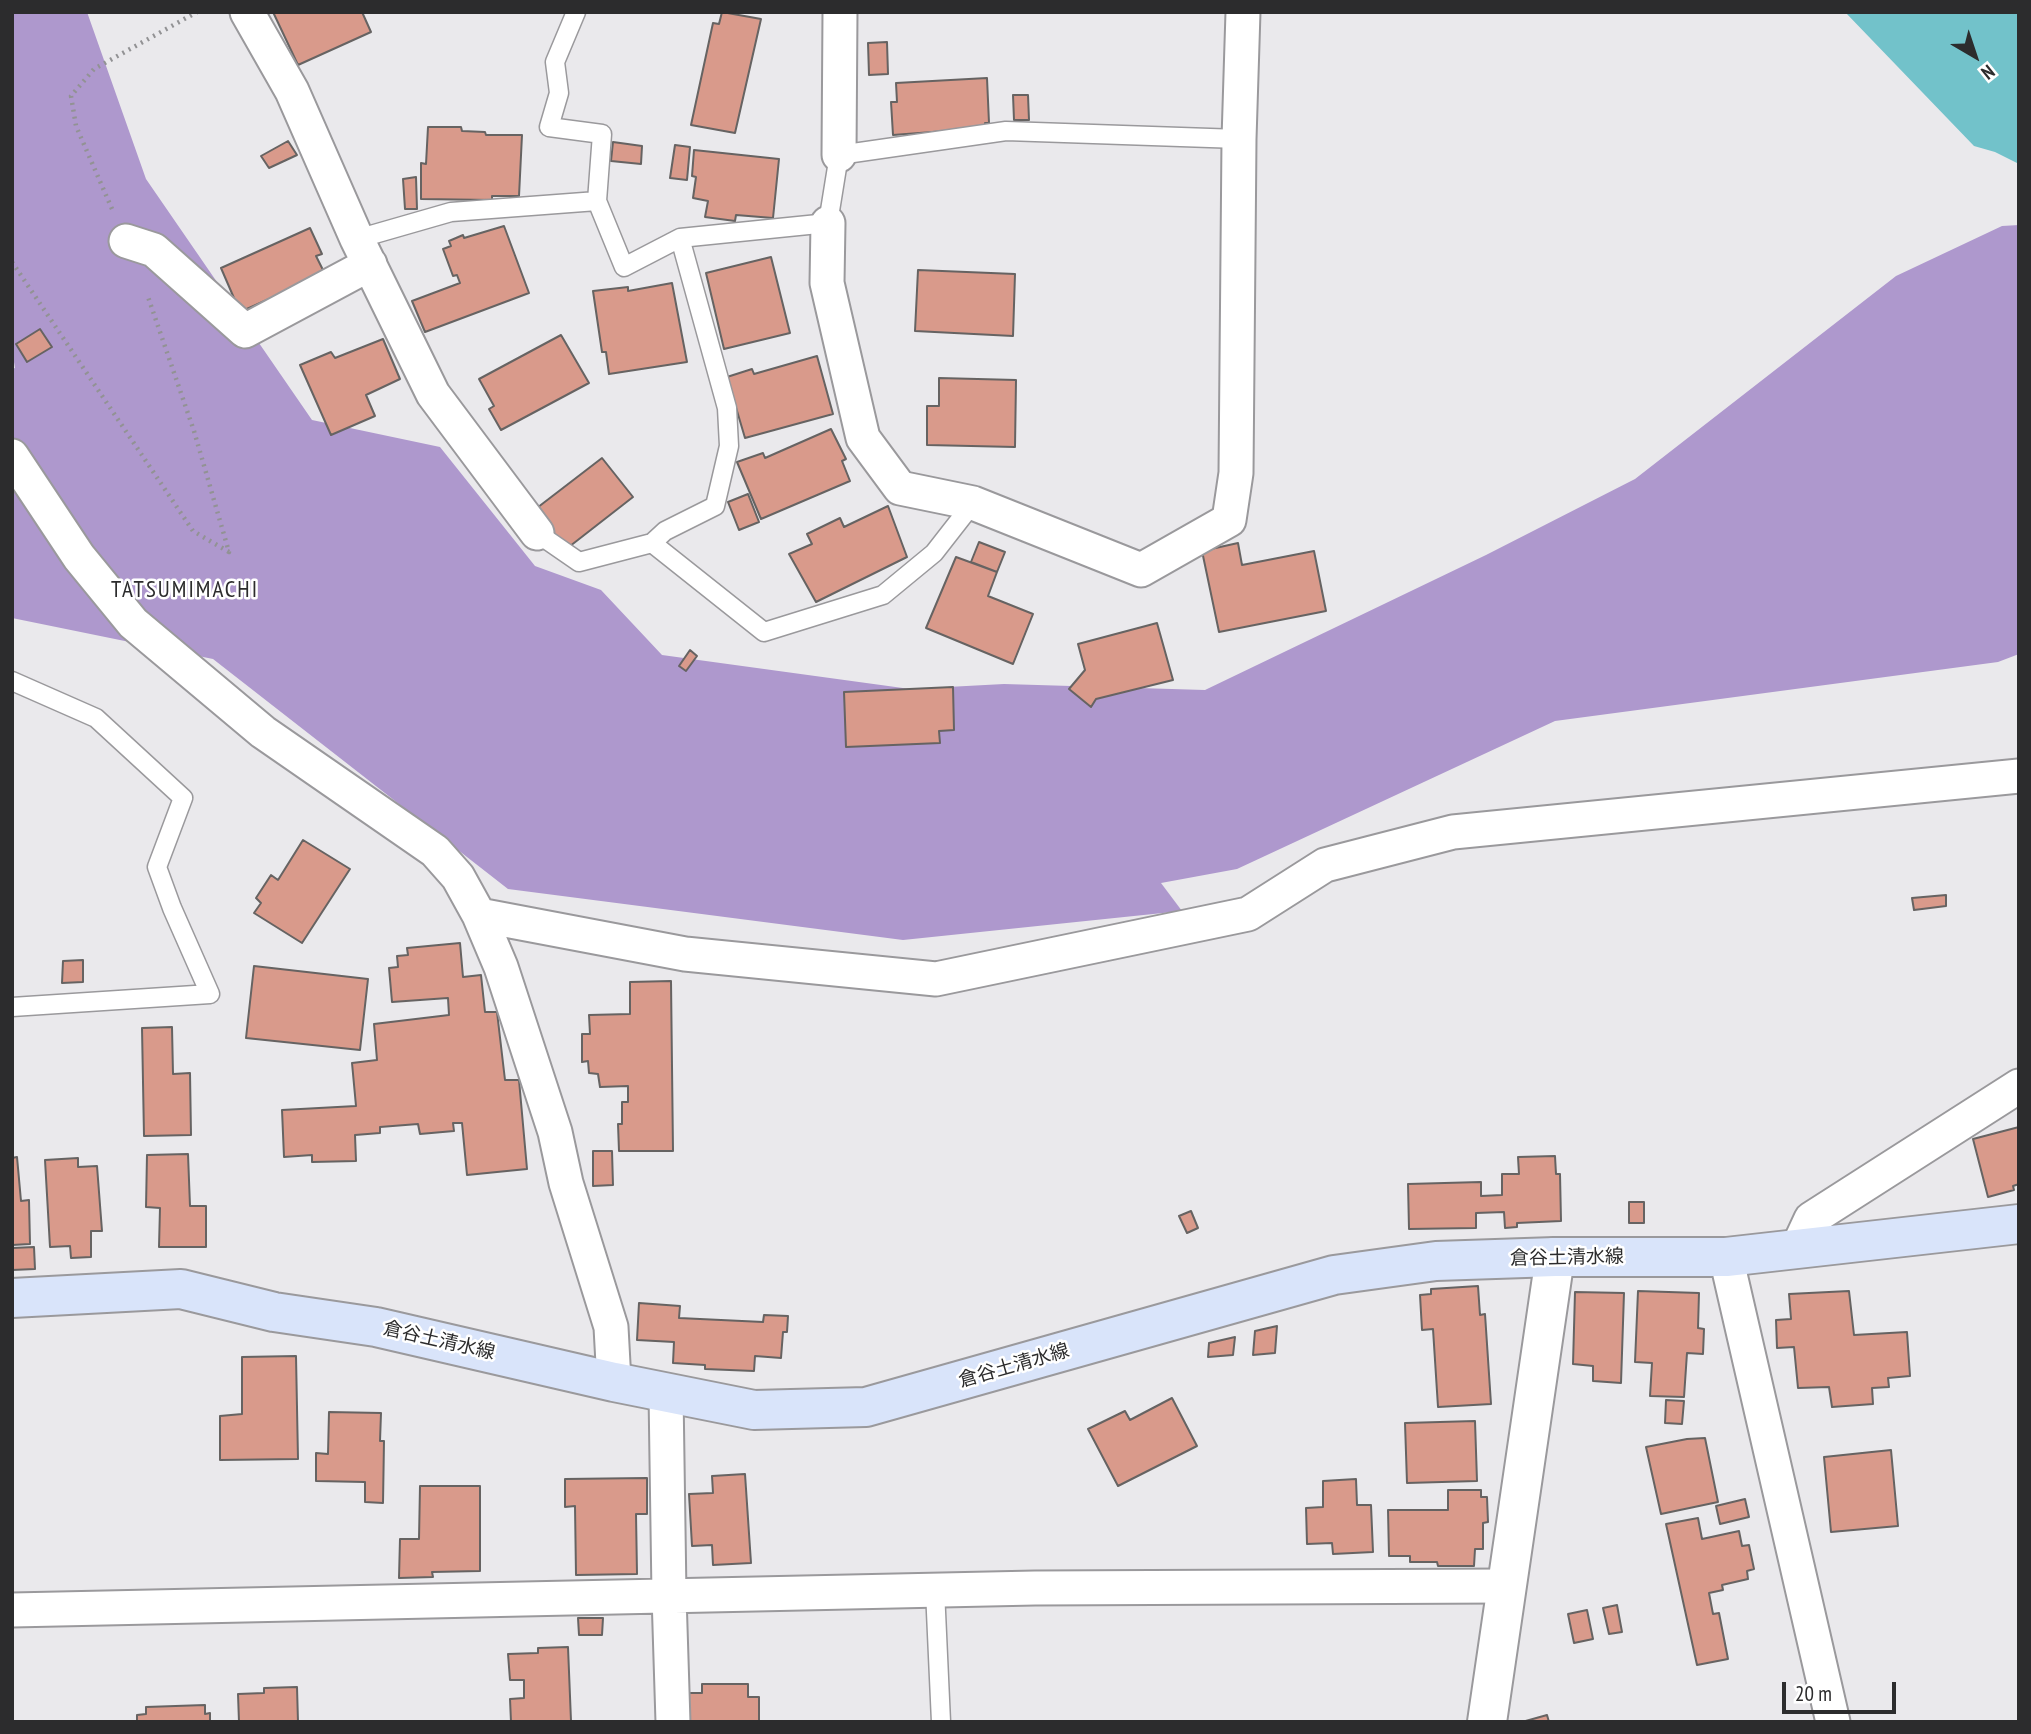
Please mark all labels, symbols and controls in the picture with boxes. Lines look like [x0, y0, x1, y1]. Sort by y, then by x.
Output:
north arrow [1940, 21, 2010, 91]
text: N [1977, 60, 2000, 85]
district label: TATSUMIMACHI [112, 576, 258, 604]
street label: 倉谷土清水線 [1510, 1246, 1624, 1270]
street label: 倉谷土清水線 [381, 1317, 497, 1365]
street label: 倉谷土清水線 [956, 1339, 1072, 1393]
scale bar [1786, 1668, 1900, 1712]
text: 20 m [1795, 1680, 1832, 1707]

